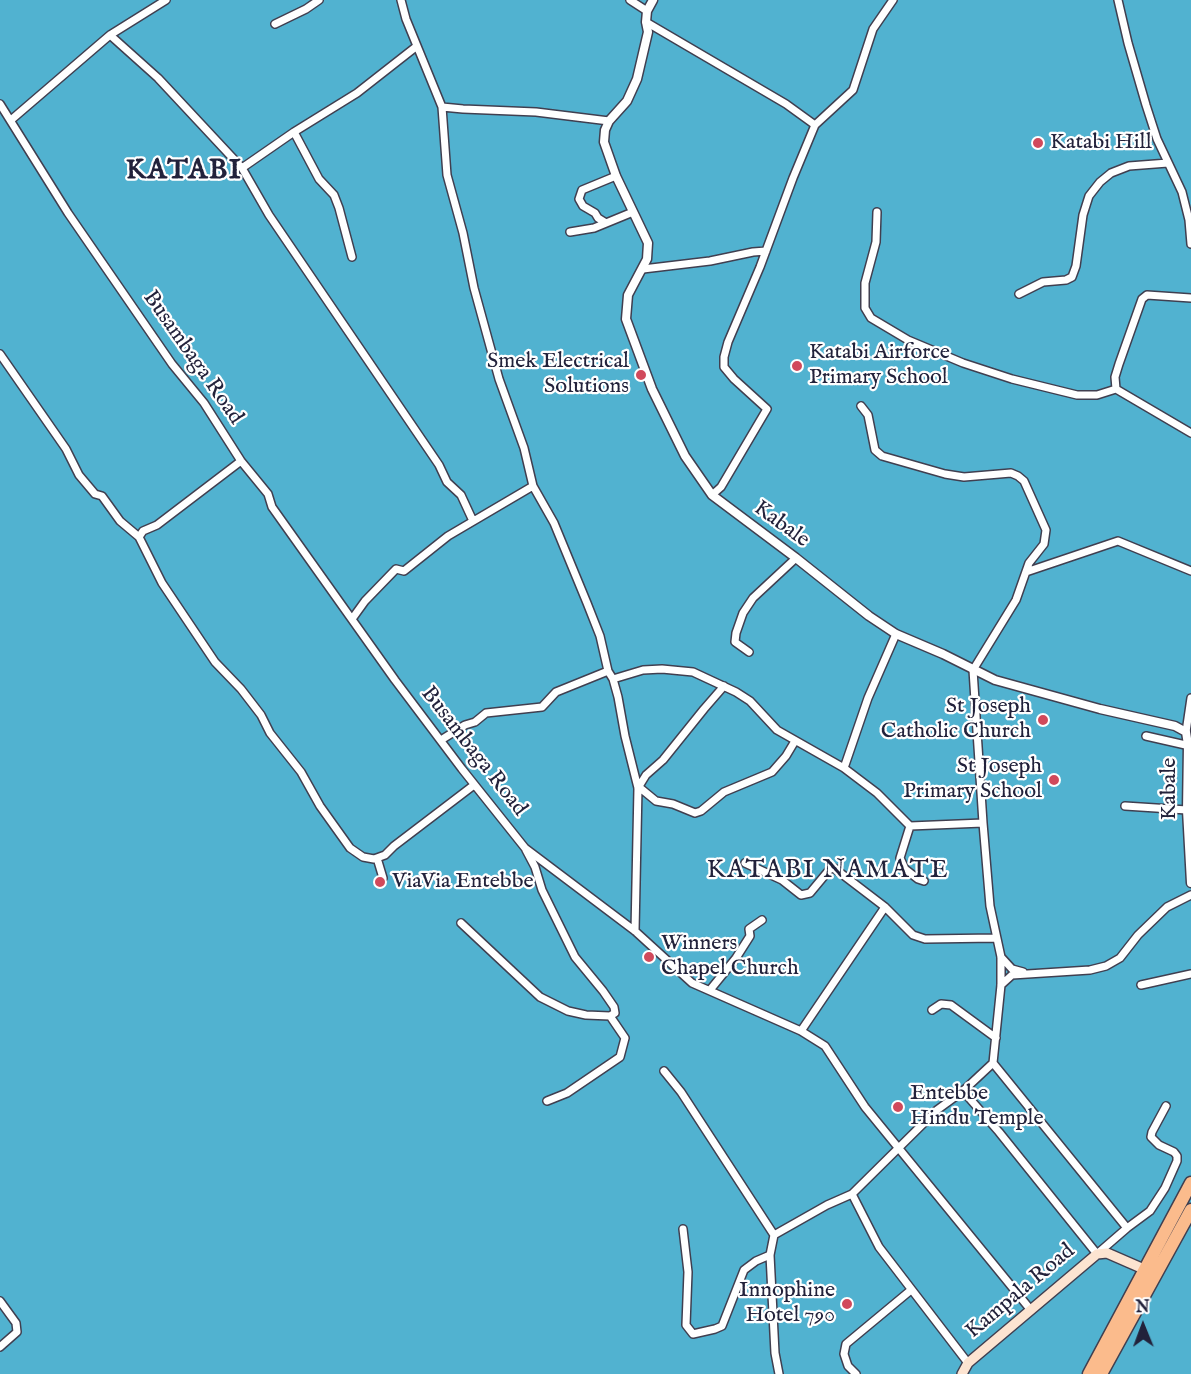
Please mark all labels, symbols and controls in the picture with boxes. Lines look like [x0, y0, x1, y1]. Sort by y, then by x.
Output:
place label: Katabi Hill [1050, 130, 1152, 156]
marker: Katabi Hill [1031, 136, 1045, 150]
district label: KATABI [126, 155, 242, 189]
street label: Busambaga Road [136, 286, 248, 430]
place label: Katabi Airforce Primary School [809, 340, 950, 392]
place label: Smek Electrical Solutions [487, 349, 629, 400]
marker: Katabi Airforce Primary School [790, 359, 804, 373]
marker: Smek Electrical Solutions [634, 368, 648, 382]
street label: Kabale [748, 496, 814, 554]
street label: Busambaga Road [414, 682, 532, 822]
place label: St Joseph Catholic Church [881, 694, 1031, 746]
marker: St Joseph Catholic Church [1036, 713, 1050, 727]
place label: St Joseph Primary School [903, 754, 1042, 806]
street label: Kabale [1157, 758, 1183, 820]
marker: St Joseph Primary School [1047, 773, 1061, 787]
district label: KATABI NAMATE [707, 856, 949, 888]
place label: ViaVia Entebbe [392, 869, 533, 895]
marker: ViaVia Entebbe [373, 875, 387, 889]
place label: Winners Chapel Church [661, 931, 799, 982]
marker: Winners Chapel Church [642, 950, 656, 964]
place label: Entebbe Hindu Temple [910, 1081, 1043, 1132]
marker: Entebbe Hindu Temple [891, 1100, 905, 1114]
street label: Kampala Road [961, 1239, 1081, 1345]
place label: Innophine Hotel 790 [739, 1278, 835, 1330]
north arrow [1113, 1296, 1173, 1356]
marker: Innophine Hotel 790 [840, 1297, 854, 1311]
text: N [1136, 1298, 1150, 1318]

